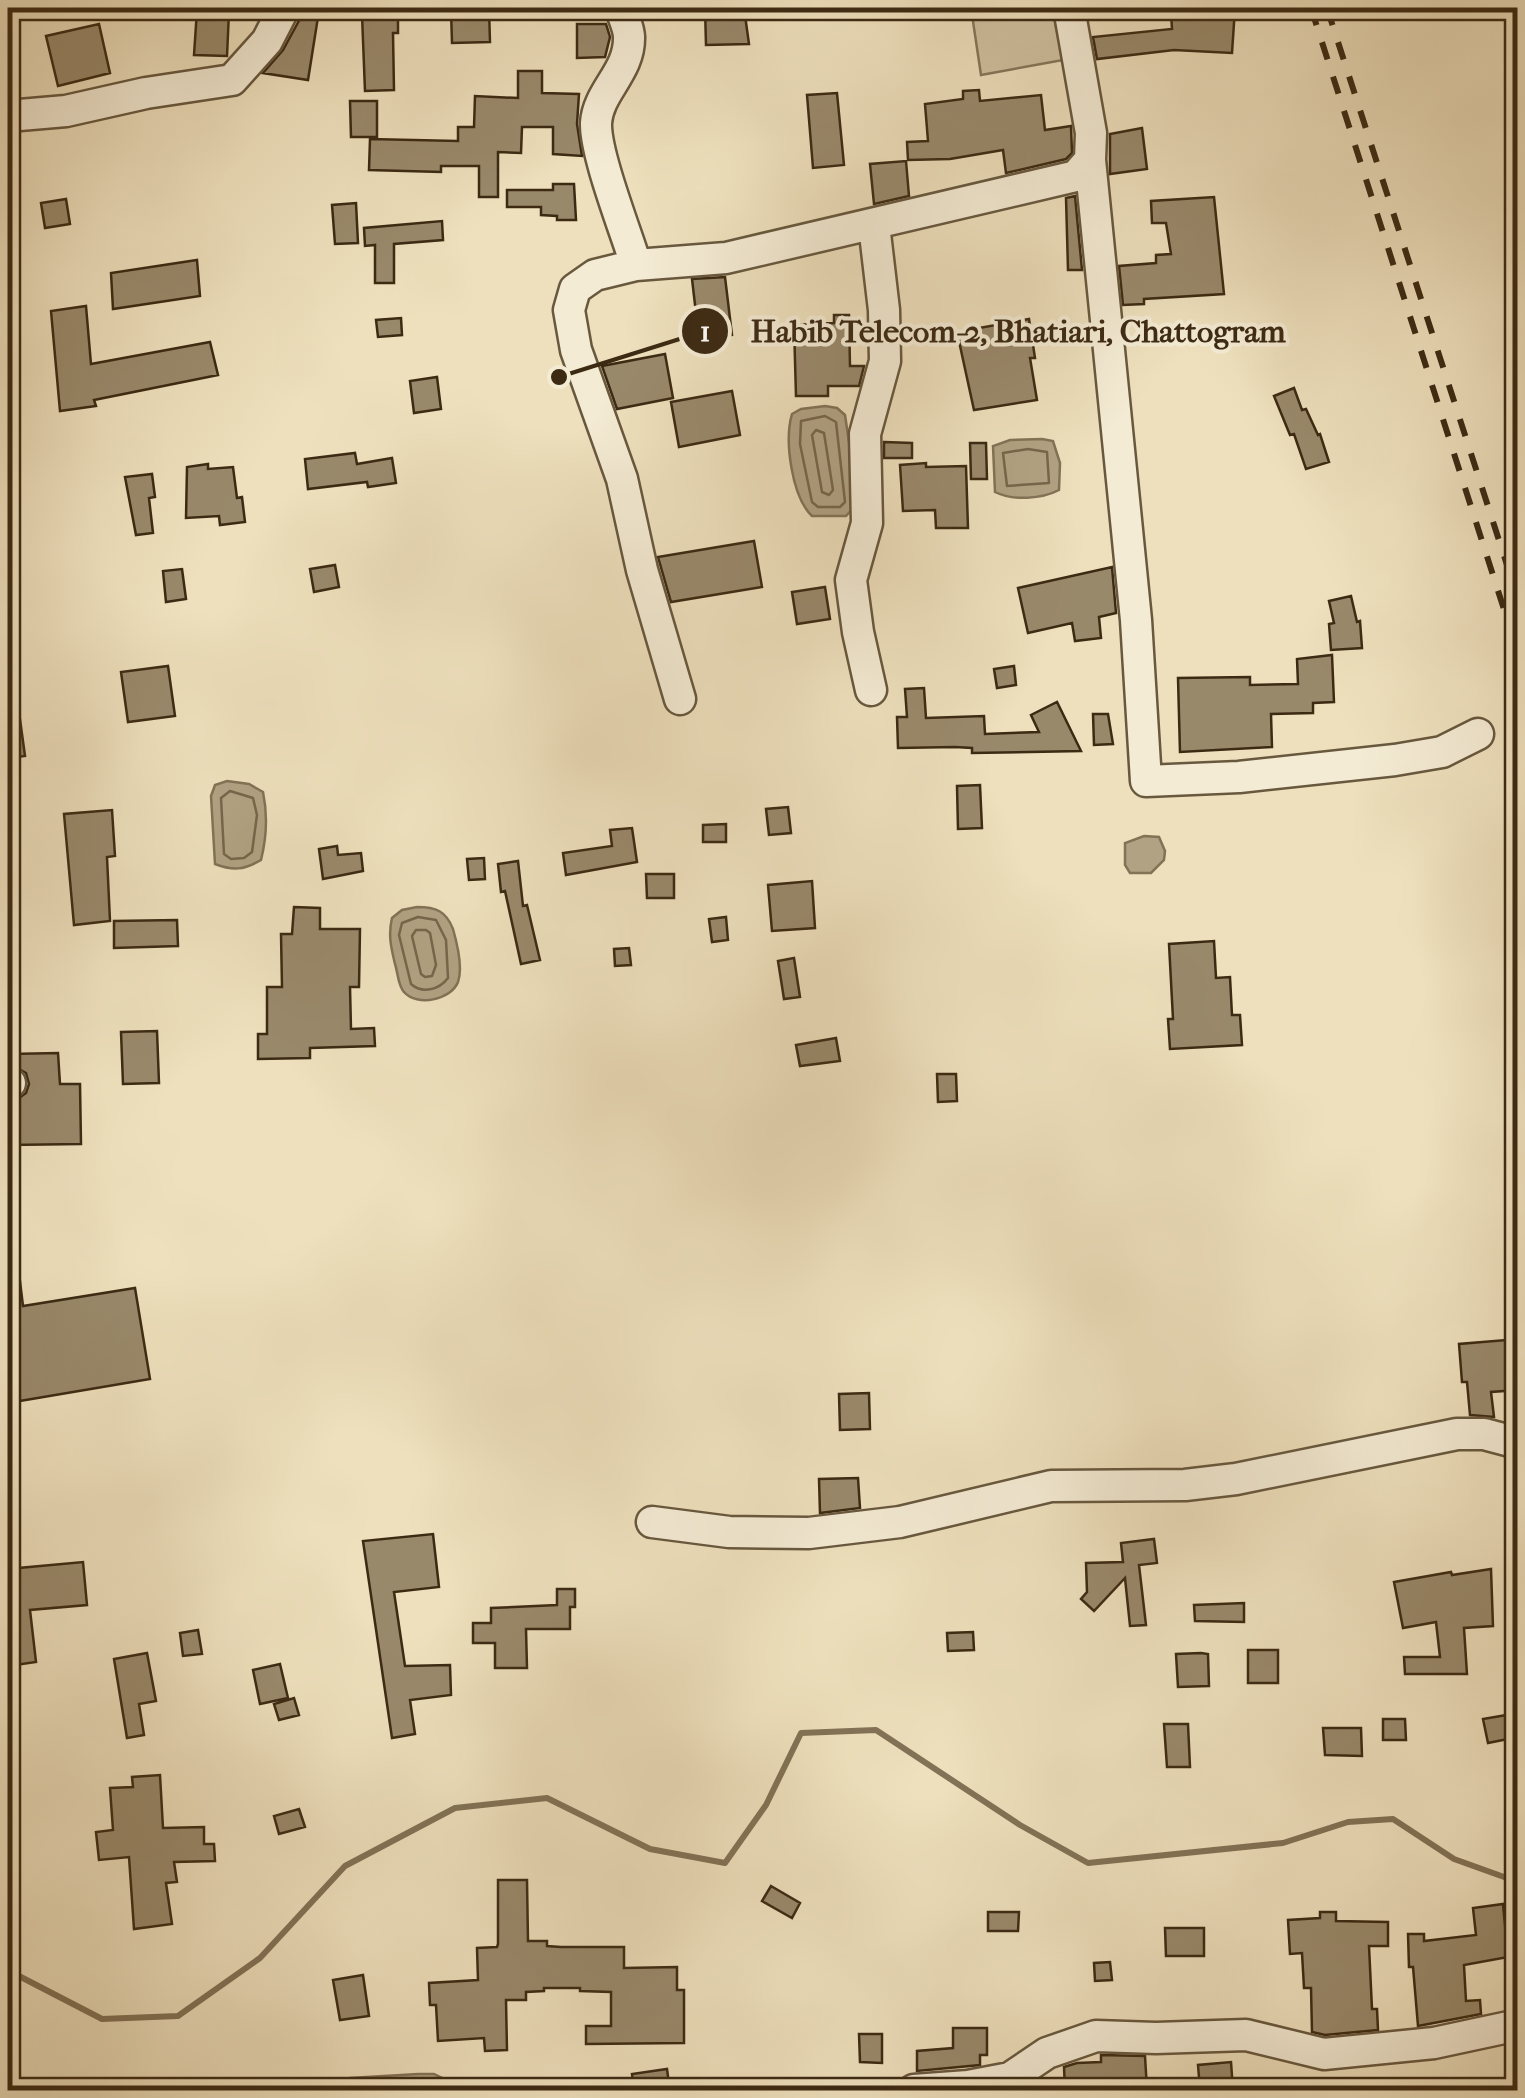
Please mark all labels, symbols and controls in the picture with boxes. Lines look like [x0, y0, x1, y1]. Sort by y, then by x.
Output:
callout: Habib Telecom-2, Bhatiari, Chattogram [680, 300, 1305, 362]
text: Habib Telecom-2, Bhatiari, Chattogram [750, 313, 1286, 350]
text: 1 [700, 314, 710, 349]

